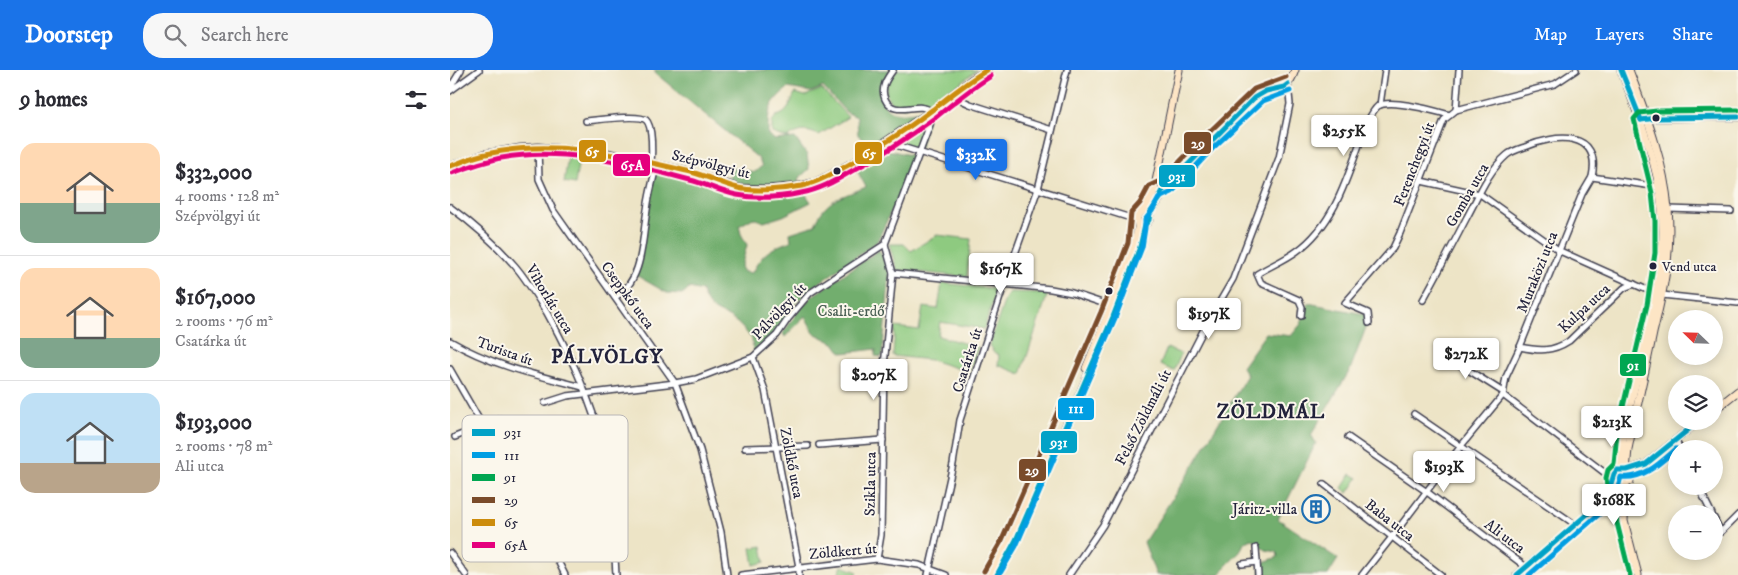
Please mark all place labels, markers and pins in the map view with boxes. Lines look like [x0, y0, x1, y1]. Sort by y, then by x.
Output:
unlabelled marker [1651, 113, 1661, 123]
pin: $255K [1309, 114, 1379, 157]
pin: $332K [941, 138, 1011, 181]
unlabelled marker [832, 166, 842, 176]
pin: $167K [966, 252, 1036, 295]
place label: Vend utca [1661, 258, 1716, 276]
marker: Vend utca [1648, 261, 1658, 271]
unlabelled marker [1104, 286, 1114, 296]
pin: $197K [1174, 298, 1244, 340]
pin: $272K [1431, 338, 1501, 380]
pin: $207K [839, 358, 909, 401]
pin: $213K [1577, 406, 1647, 448]
pin: $193K [1409, 450, 1479, 493]
pin: $168K [1579, 484, 1649, 526]
building icon: Járitz-villa [1301, 494, 1331, 524]
place label: Járitz-villa [1230, 500, 1298, 519]

